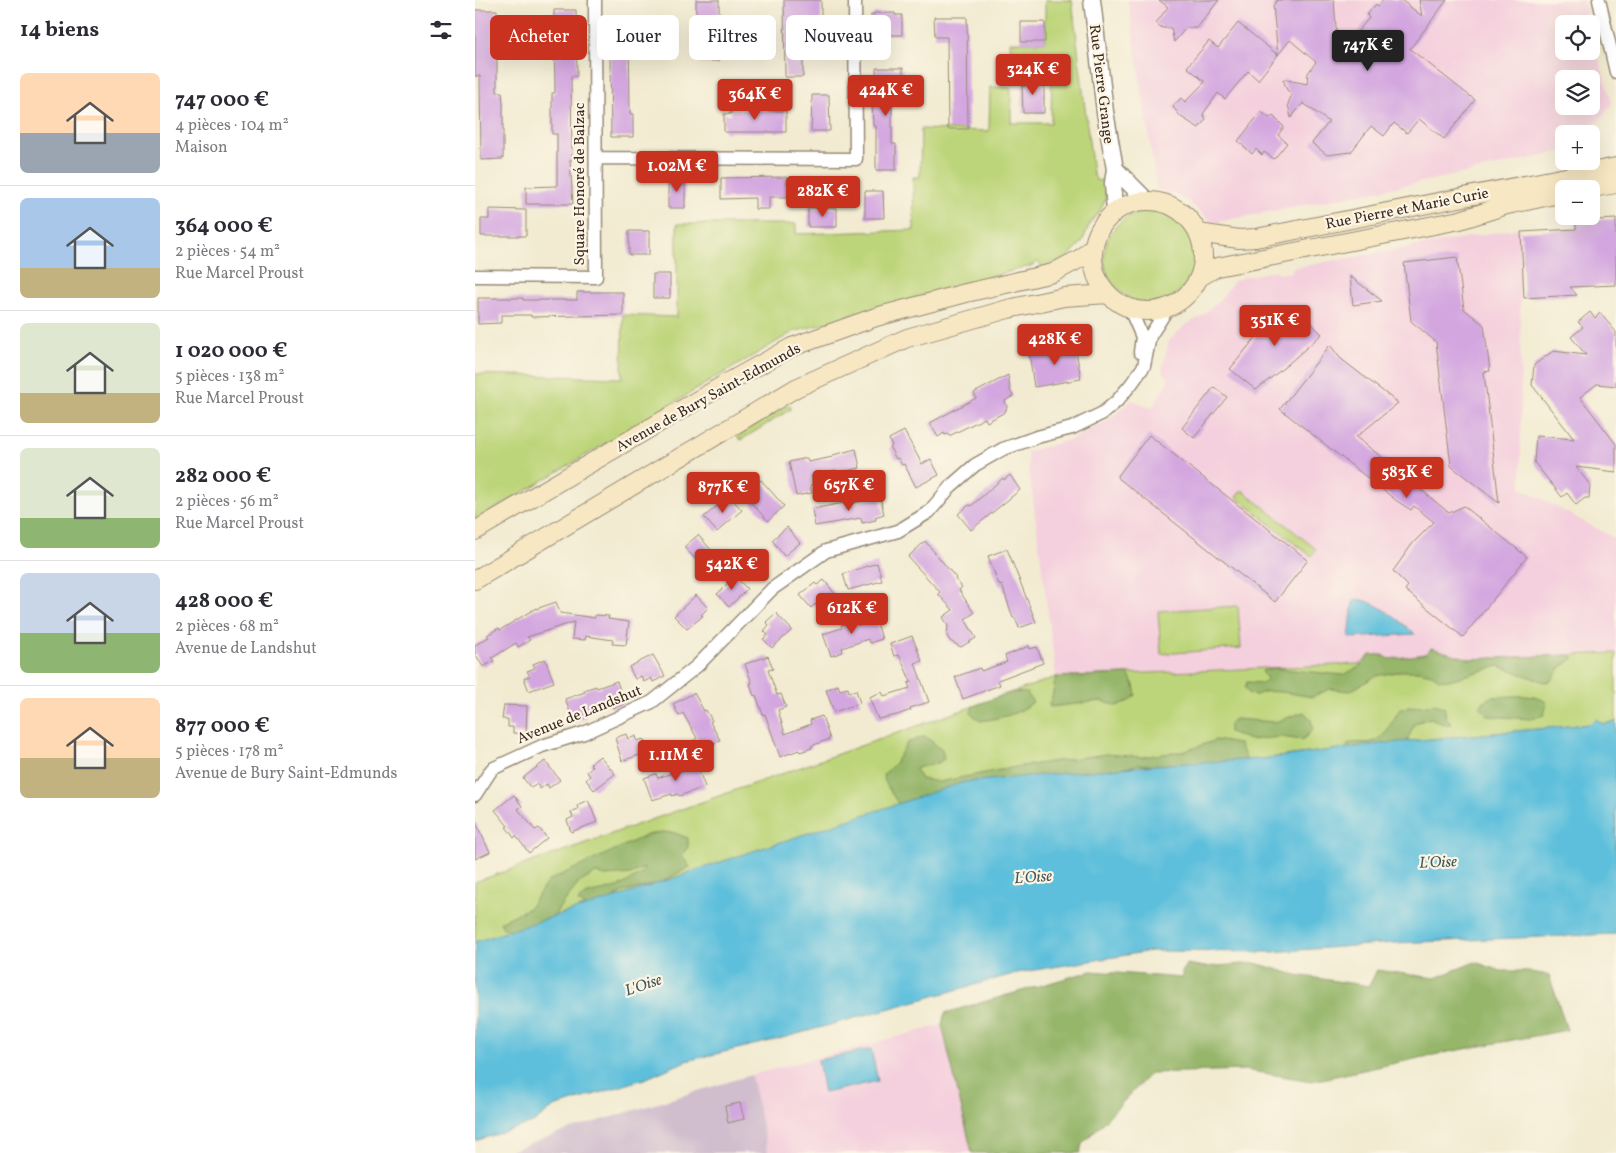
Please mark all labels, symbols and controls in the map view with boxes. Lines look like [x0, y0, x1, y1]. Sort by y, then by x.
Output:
chip: Acheter [490, 15, 587, 60]
chip: Louer [597, 15, 679, 60]
chip: Filtres [689, 15, 776, 60]
chip: Nouveau [786, 15, 891, 60]
map controls [1555, 15, 1600, 225]
button: locate [1555, 15, 1600, 60]
text: 14 biens [20, 16, 99, 45]
icon: filters [427, 16, 455, 44]
street label: Rue Pierre Grange [1083, 23, 1118, 145]
pin: 747K € [1327, 30, 1409, 72]
text: 747K € [1343, 35, 1393, 57]
pin: 324K € [992, 54, 1074, 96]
text: 324K € [1007, 59, 1059, 81]
button: layers [1555, 70, 1600, 115]
pin: 424K € [845, 74, 927, 117]
pin: 364K € [714, 78, 796, 121]
text: 424K € [859, 80, 913, 102]
text: 364K € [729, 84, 782, 106]
text: 747 000 € [175, 86, 269, 115]
icon: home [60, 93, 120, 153]
street label: Square Honoré de Balzac [570, 102, 591, 265]
text: 4 pièces · 104 m² [175, 115, 289, 137]
button: + [1555, 125, 1600, 170]
text: Maison [175, 137, 228, 159]
pin: 1.02M € [631, 150, 723, 193]
text: 1.02M € [647, 156, 707, 178]
pin: 282K € [782, 176, 864, 218]
button: − [1555, 180, 1600, 225]
text: 282K € [797, 181, 849, 203]
street label: Rue Pierre et Marie Curie [1324, 183, 1491, 236]
text: 364 000 € [175, 212, 273, 241]
icon: home [60, 218, 120, 278]
text: 2 pièces · 54 m² [175, 241, 280, 263]
text: Rue Marcel Proust [175, 263, 304, 285]
pin: 351K € [1234, 304, 1316, 347]
text: 351K € [1251, 310, 1299, 332]
pin: 428K € [1014, 324, 1096, 366]
text: 428K € [1028, 329, 1082, 351]
text: 1 020 000 € [175, 337, 287, 366]
street label: Avenue de Bury Saint-Edmunds [612, 339, 805, 458]
icon: home [60, 343, 120, 403]
text: 5 pièces · 138 m² [175, 366, 284, 388]
text: Rue Marcel Proust [175, 388, 304, 410]
pin: 583K € [1366, 456, 1448, 499]
text: 282 000 € [175, 462, 271, 491]
text: 583K € [1381, 462, 1433, 484]
icon: home [60, 468, 120, 528]
pin: 657K € [808, 470, 890, 512]
pin: 877K € [682, 472, 764, 514]
text: 657K € [824, 475, 874, 497]
text: 877K € [698, 477, 748, 499]
text: 2 pièces · 56 m² [175, 491, 279, 513]
text: Rue Marcel Proust [175, 513, 304, 535]
pin: 542K € [691, 548, 773, 591]
text: 542K € [706, 554, 758, 576]
text: 428 000 € [175, 587, 273, 616]
pin: 612K € [811, 592, 893, 635]
icon: home [60, 593, 120, 653]
text: 612K € [827, 598, 877, 620]
text: 2 pièces · 68 m² [175, 616, 279, 638]
text: Avenue de Landshut [175, 638, 317, 660]
street label: Avenue de Landshut [514, 681, 645, 750]
text: 877 000 € [175, 712, 270, 741]
icon: home [60, 718, 120, 778]
pin: 1.11M € [630, 740, 722, 782]
text: 5 pièces · 178 m² [175, 741, 283, 763]
text: 1.11M € [649, 745, 703, 767]
text: Avenue de Bury Saint-Edmunds [175, 763, 397, 785]
water label: L'Oise [1419, 851, 1458, 875]
water label: L'Oise [1014, 866, 1053, 890]
water label: L'Oise [622, 969, 665, 1002]

